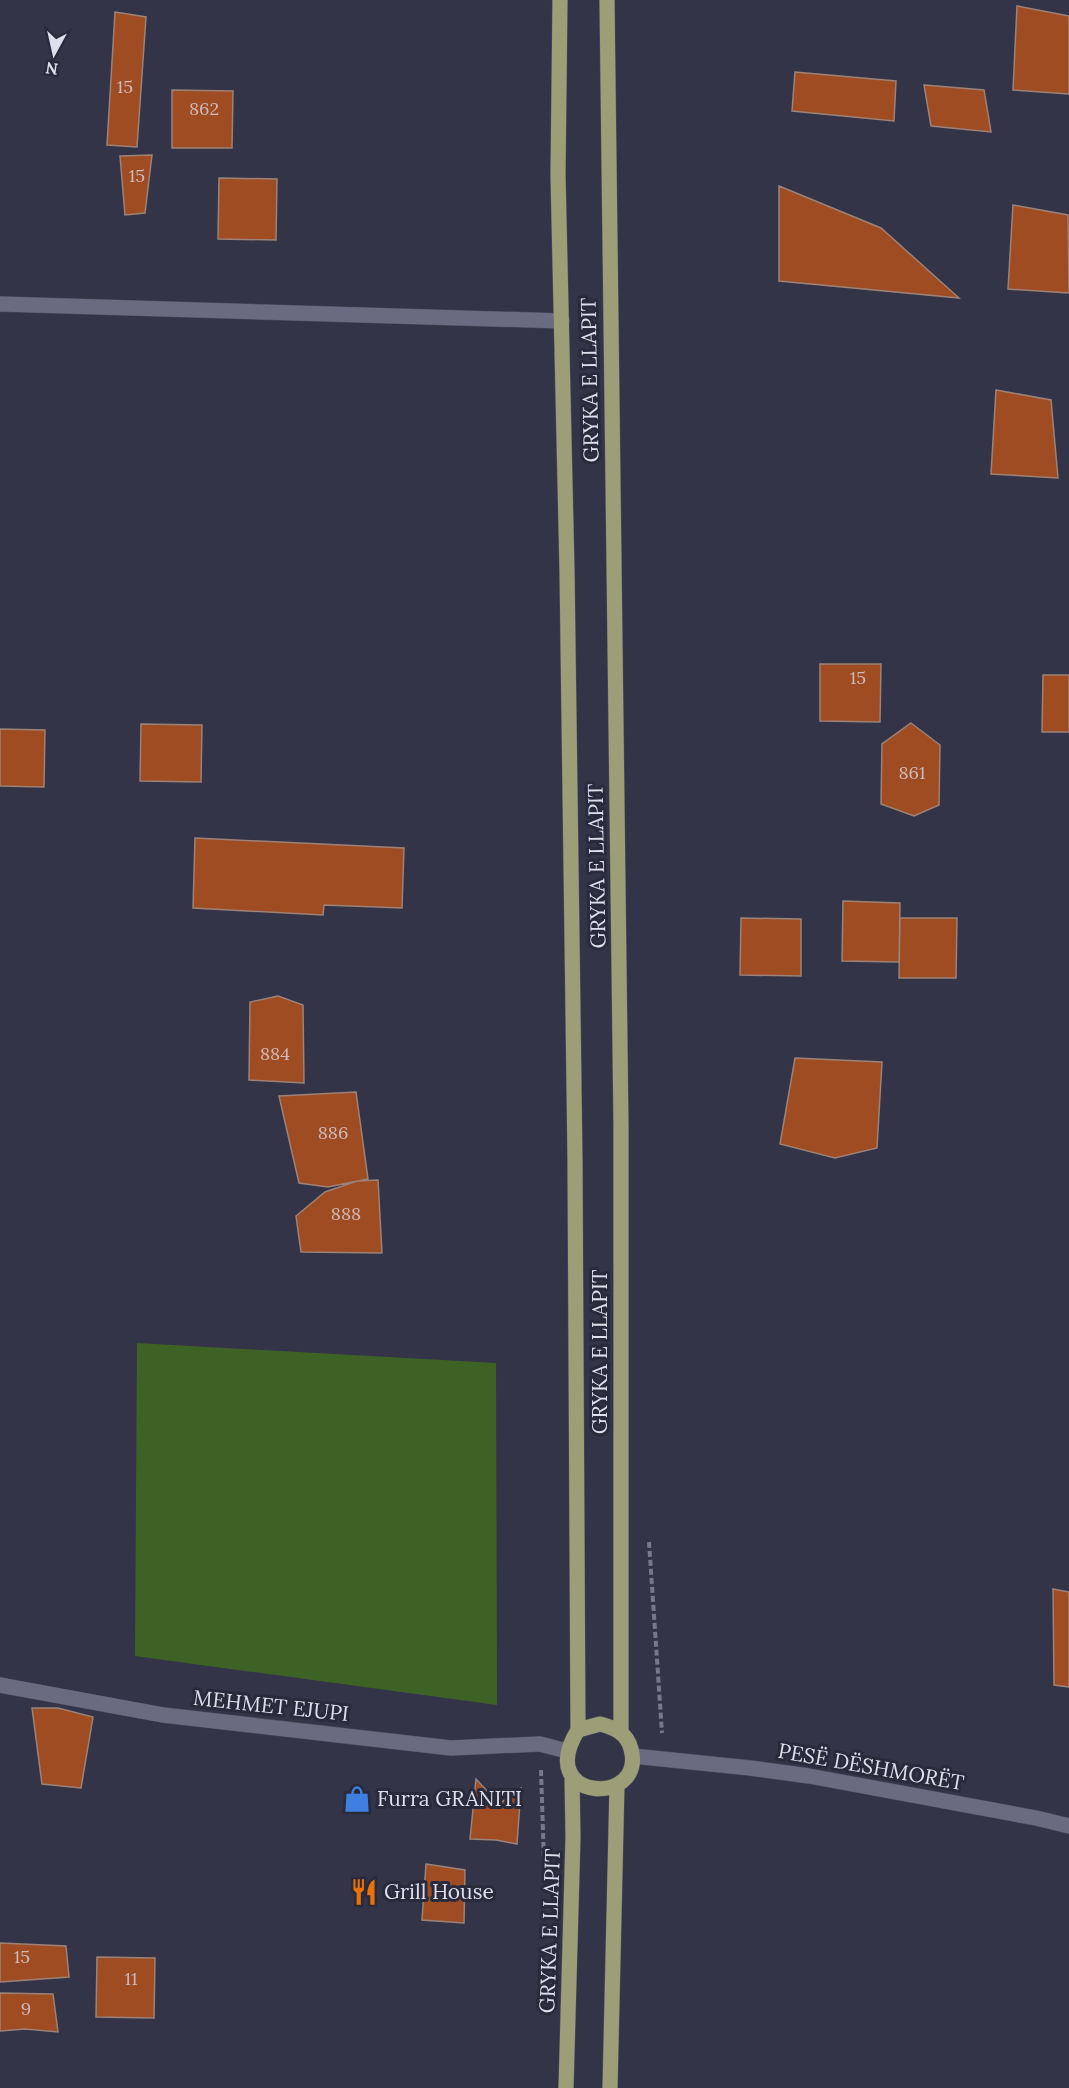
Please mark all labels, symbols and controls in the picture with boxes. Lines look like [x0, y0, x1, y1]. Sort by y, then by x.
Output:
north arrow [24, 24, 84, 84]
text: N [44, 58, 59, 80]
house number: 15 [117, 75, 133, 98]
house number: 862 [189, 97, 219, 120]
house number: 15 [129, 164, 145, 187]
street label: GRYKA E LLAPIT [575, 297, 604, 463]
house number: 15 [850, 666, 866, 689]
house number: 861 [898, 761, 926, 784]
street label: GRYKA E LLAPIT [582, 783, 611, 949]
house number: 884 [260, 1042, 290, 1065]
house number: 886 [318, 1121, 348, 1144]
house number: 888 [331, 1202, 361, 1225]
street label: GRYKA E LLAPIT [586, 1270, 613, 1434]
street label: MEHMET EJUPI [192, 1684, 350, 1727]
street label: PESË DËSHMORËT [776, 1737, 966, 1796]
shop icon: Furra GRANITI [342, 1784, 372, 1814]
place label: Furra GRANITI [377, 1785, 522, 1812]
street label: GRYKA E LLAPIT [533, 1848, 566, 2014]
restaurant icon: Grill House [349, 1877, 379, 1907]
place label: Grill House [384, 1878, 494, 1905]
house number: 15 [14, 1945, 30, 1968]
house number: 11 [124, 1967, 138, 1990]
house number: 9 [21, 1997, 31, 2020]

